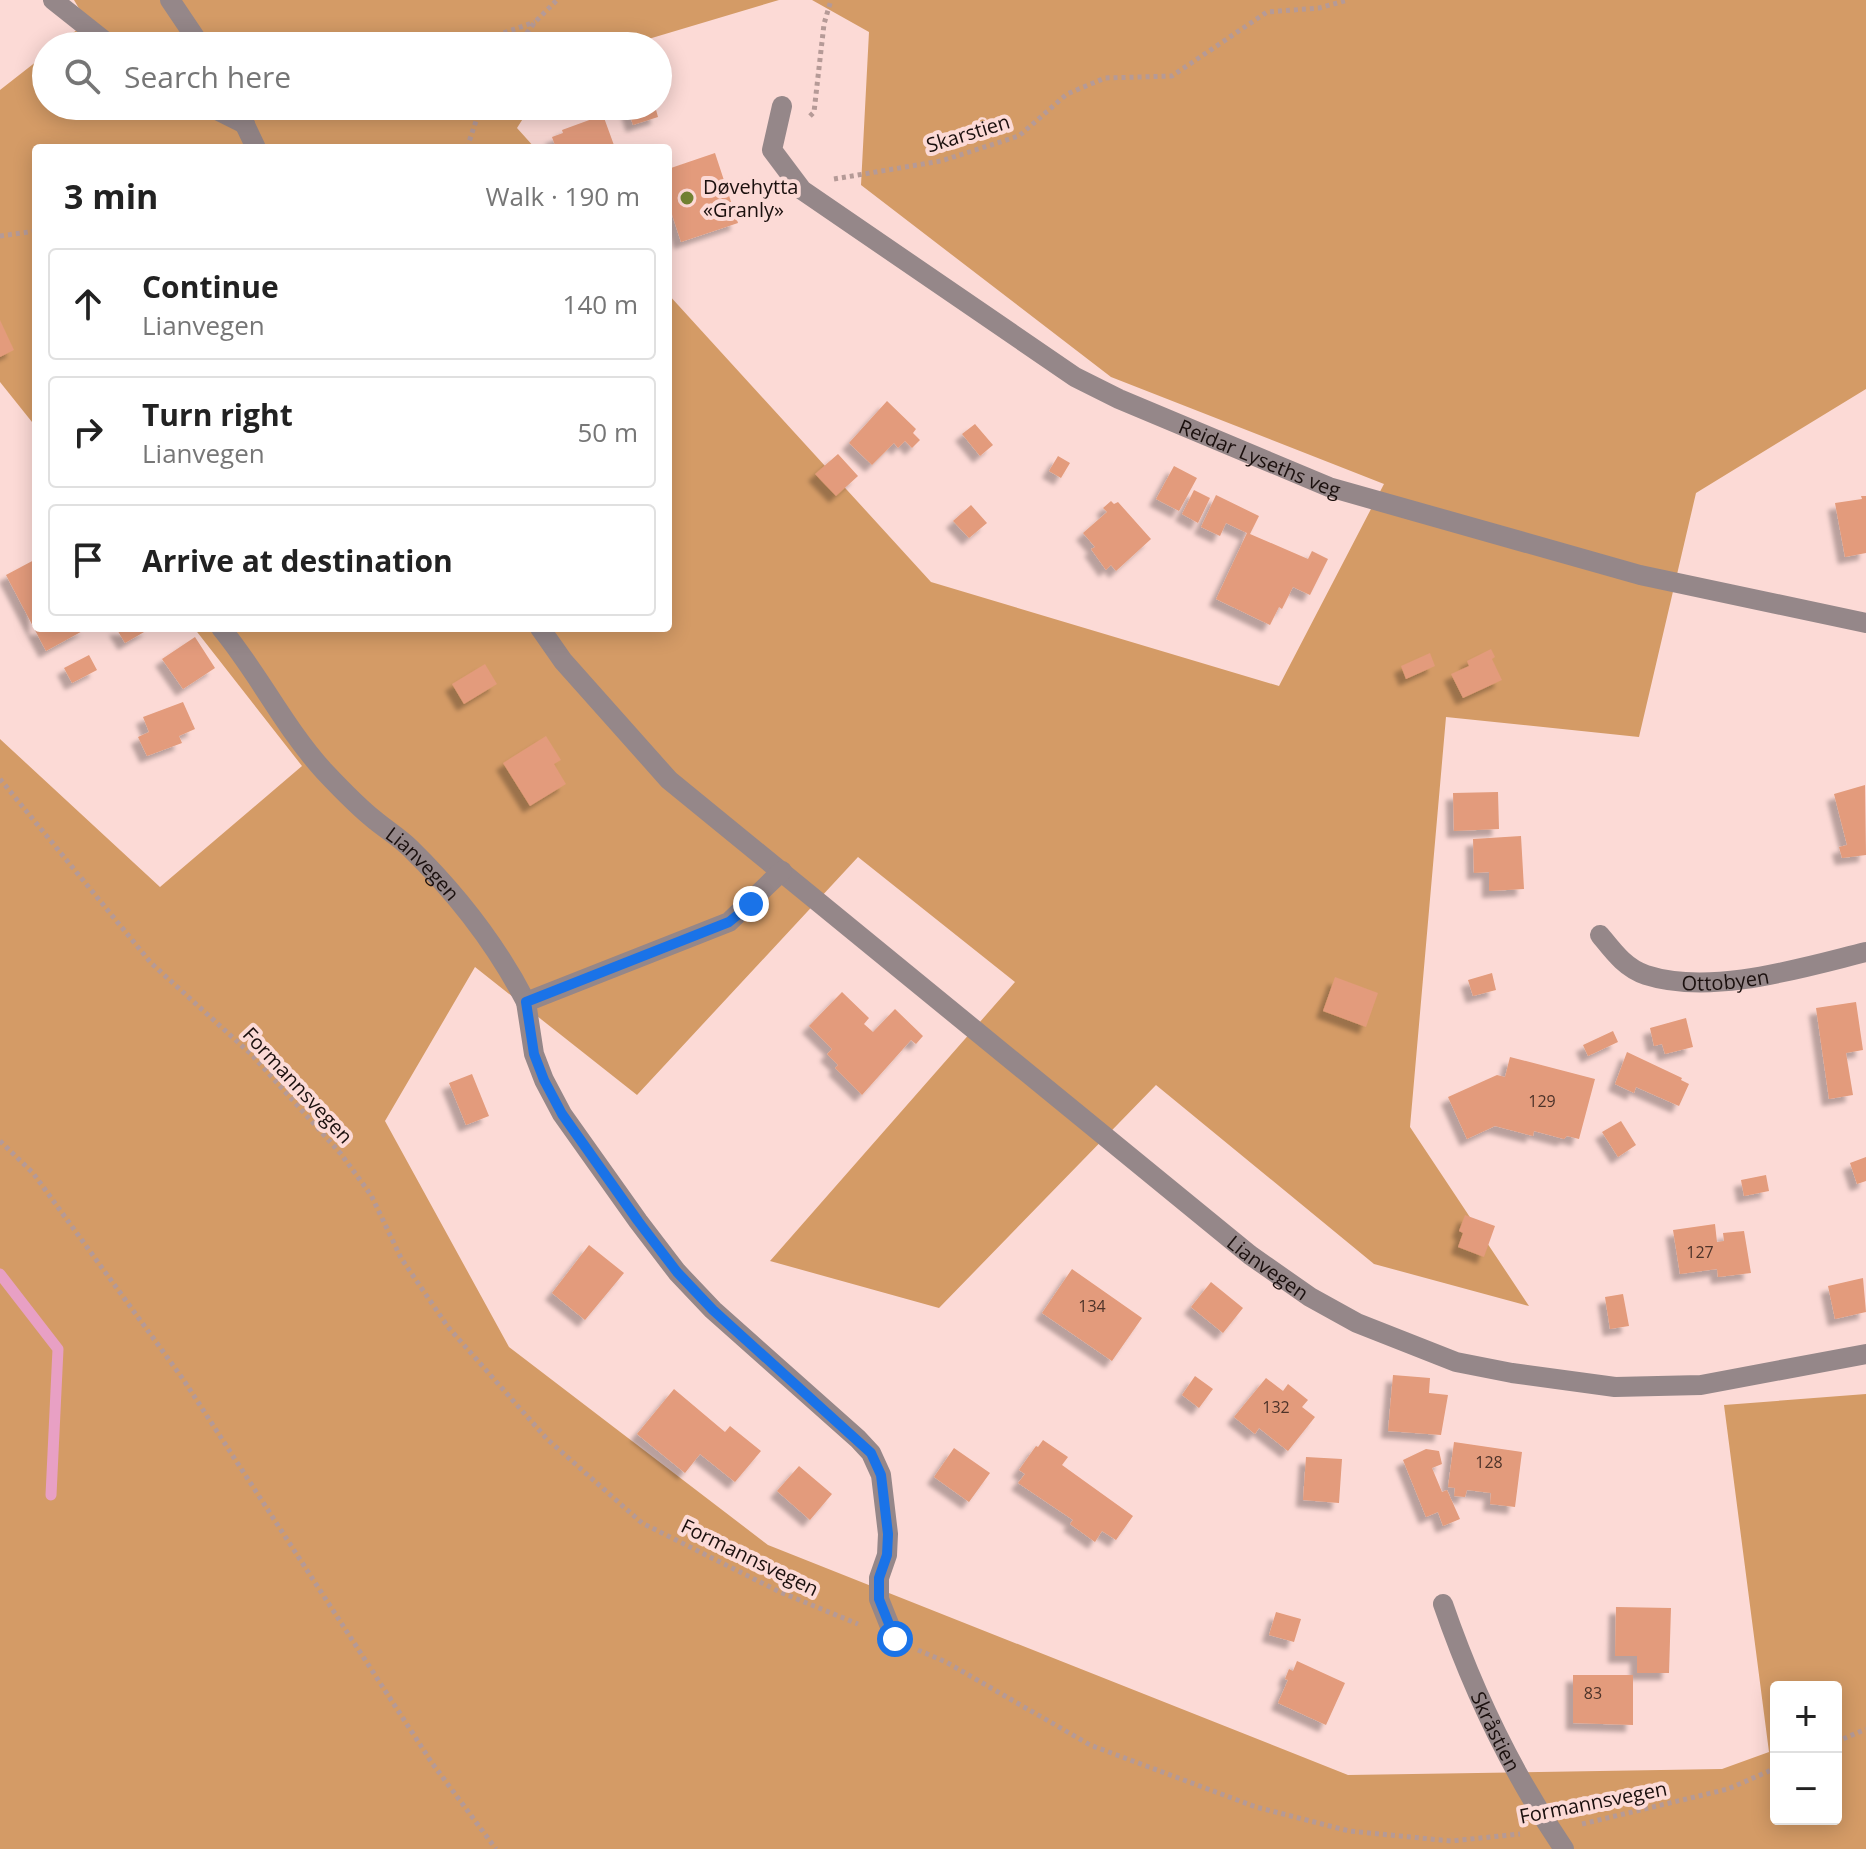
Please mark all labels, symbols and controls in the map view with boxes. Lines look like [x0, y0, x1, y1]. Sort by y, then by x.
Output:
search box [32, 32, 672, 120]
icon: search [60, 54, 104, 98]
text: Search here [124, 56, 291, 97]
street label: Skarstien [923, 108, 1013, 158]
text: 3 min [64, 173, 158, 219]
place label: Døvehytta «Granly» [703, 173, 798, 223]
text: Walk · 190 m [486, 178, 640, 214]
marker: Døvehytta «Granly» [678, 189, 696, 207]
text: Continue [142, 266, 279, 307]
icon: ahead [66, 282, 110, 326]
text: 140 m [563, 286, 638, 322]
text: Lianvegen [142, 307, 265, 343]
text: Turn right [142, 394, 293, 435]
icon: right [66, 410, 110, 454]
street label: Reidar Lyseths veg [1175, 412, 1344, 503]
text: 50 m [577, 414, 638, 450]
text: Lianvegen [142, 435, 265, 471]
icon: arrive [66, 538, 110, 582]
text: Arrive at destination [142, 540, 453, 581]
street label: Lianvegen [381, 820, 466, 906]
route end [733, 886, 769, 922]
street label: Ottobyen [1681, 962, 1771, 996]
street label: Formannsvegen [237, 1021, 359, 1149]
house number: 129 [1528, 1090, 1556, 1112]
street label: Lianvegen [1222, 1229, 1314, 1306]
house number: 127 [1686, 1241, 1714, 1263]
house number: 134 [1078, 1295, 1106, 1317]
house number: 132 [1262, 1396, 1290, 1418]
house number: 128 [1475, 1451, 1503, 1473]
street label: Formannsvegen [677, 1512, 823, 1602]
route start [877, 1621, 913, 1657]
map controls [1770, 1681, 1842, 1825]
button: + [1770, 1681, 1842, 1753]
house number: 83 [1584, 1682, 1602, 1704]
street label: Skråstien [1465, 1687, 1527, 1776]
button: − [1770, 1753, 1842, 1825]
street label: Formannsvegen [1517, 1774, 1669, 1830]

